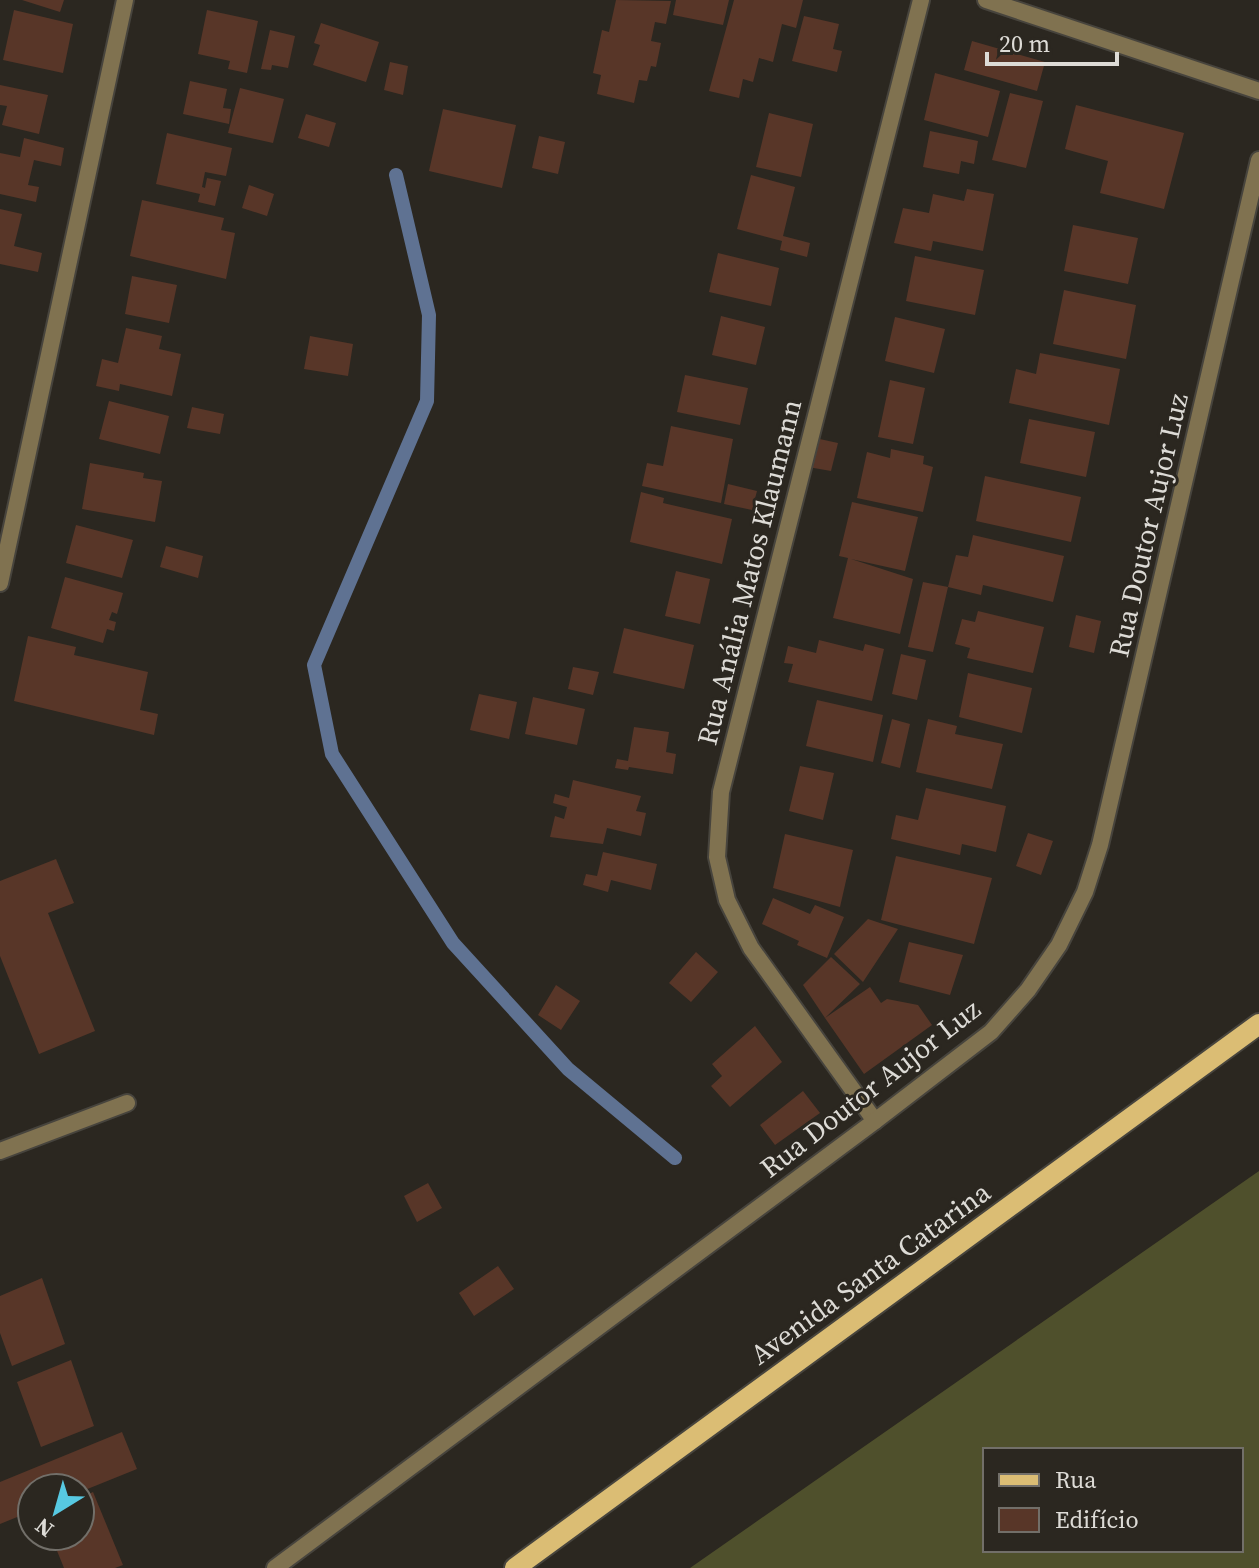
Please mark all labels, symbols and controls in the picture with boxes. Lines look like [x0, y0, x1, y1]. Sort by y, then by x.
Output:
scale bar [987, 16, 1117, 66]
text: 20 m [999, 27, 1050, 60]
street label: Rua Doutor Aujor Luz [1099, 389, 1197, 661]
street label: Rua Anália Matos Klaumann [688, 395, 810, 749]
street label: Rua Doutor Aujor Luz [752, 990, 988, 1186]
street label: Avenida Santa Catarina [742, 1173, 998, 1373]
legend [983, 1448, 1243, 1552]
text: Rua [1055, 1463, 1097, 1496]
north arrow [16, 1472, 96, 1552]
text: Edifício [1055, 1503, 1139, 1536]
text: N [29, 1511, 59, 1545]

